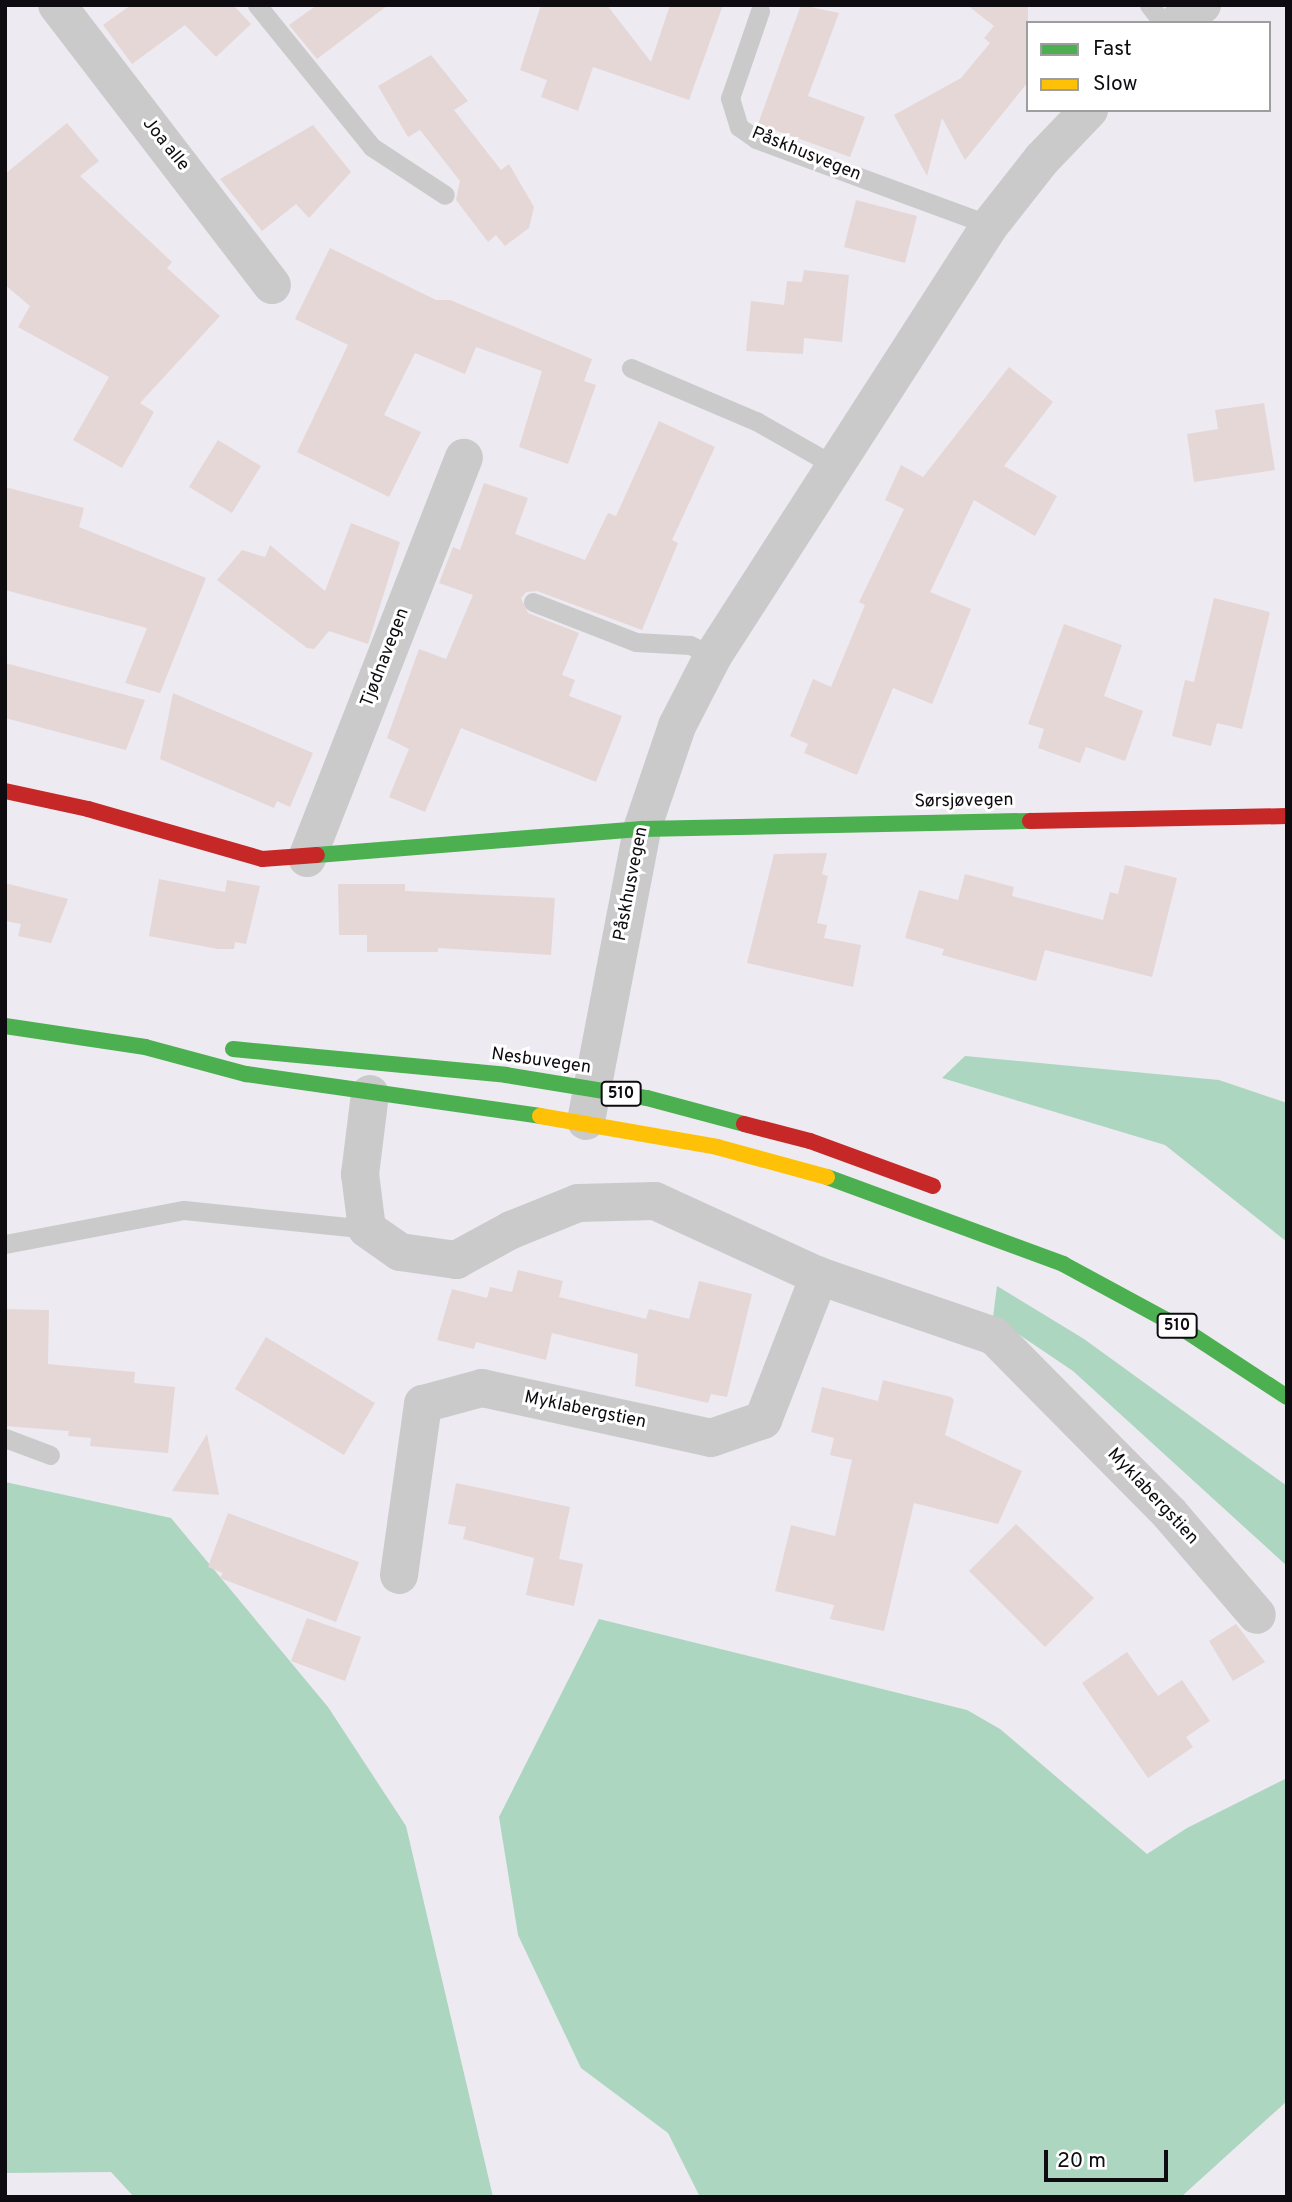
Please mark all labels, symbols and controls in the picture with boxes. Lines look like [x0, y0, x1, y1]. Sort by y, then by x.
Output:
legend [1026, 21, 1271, 112]
text: Fast [1093, 36, 1132, 63]
text: Slow [1093, 71, 1138, 98]
street label: Joa alle [137, 114, 193, 176]
street label: Påskhusvegen [748, 123, 864, 187]
street label: Tjødnavegen [357, 605, 415, 711]
street label: Sørsjøvegen [914, 790, 1014, 814]
street label: Påskhusvegen [610, 825, 654, 943]
street label: Nesbuvegen [490, 1044, 592, 1080]
road number: 510 [600, 1082, 642, 1106]
road number: 510 [1156, 1314, 1198, 1338]
street label: Myklabergstien [522, 1388, 648, 1434]
street label: Myklabergstien [1102, 1444, 1202, 1550]
scale bar [1047, 2136, 1171, 2180]
text: 20 m [1057, 2148, 1106, 2175]

